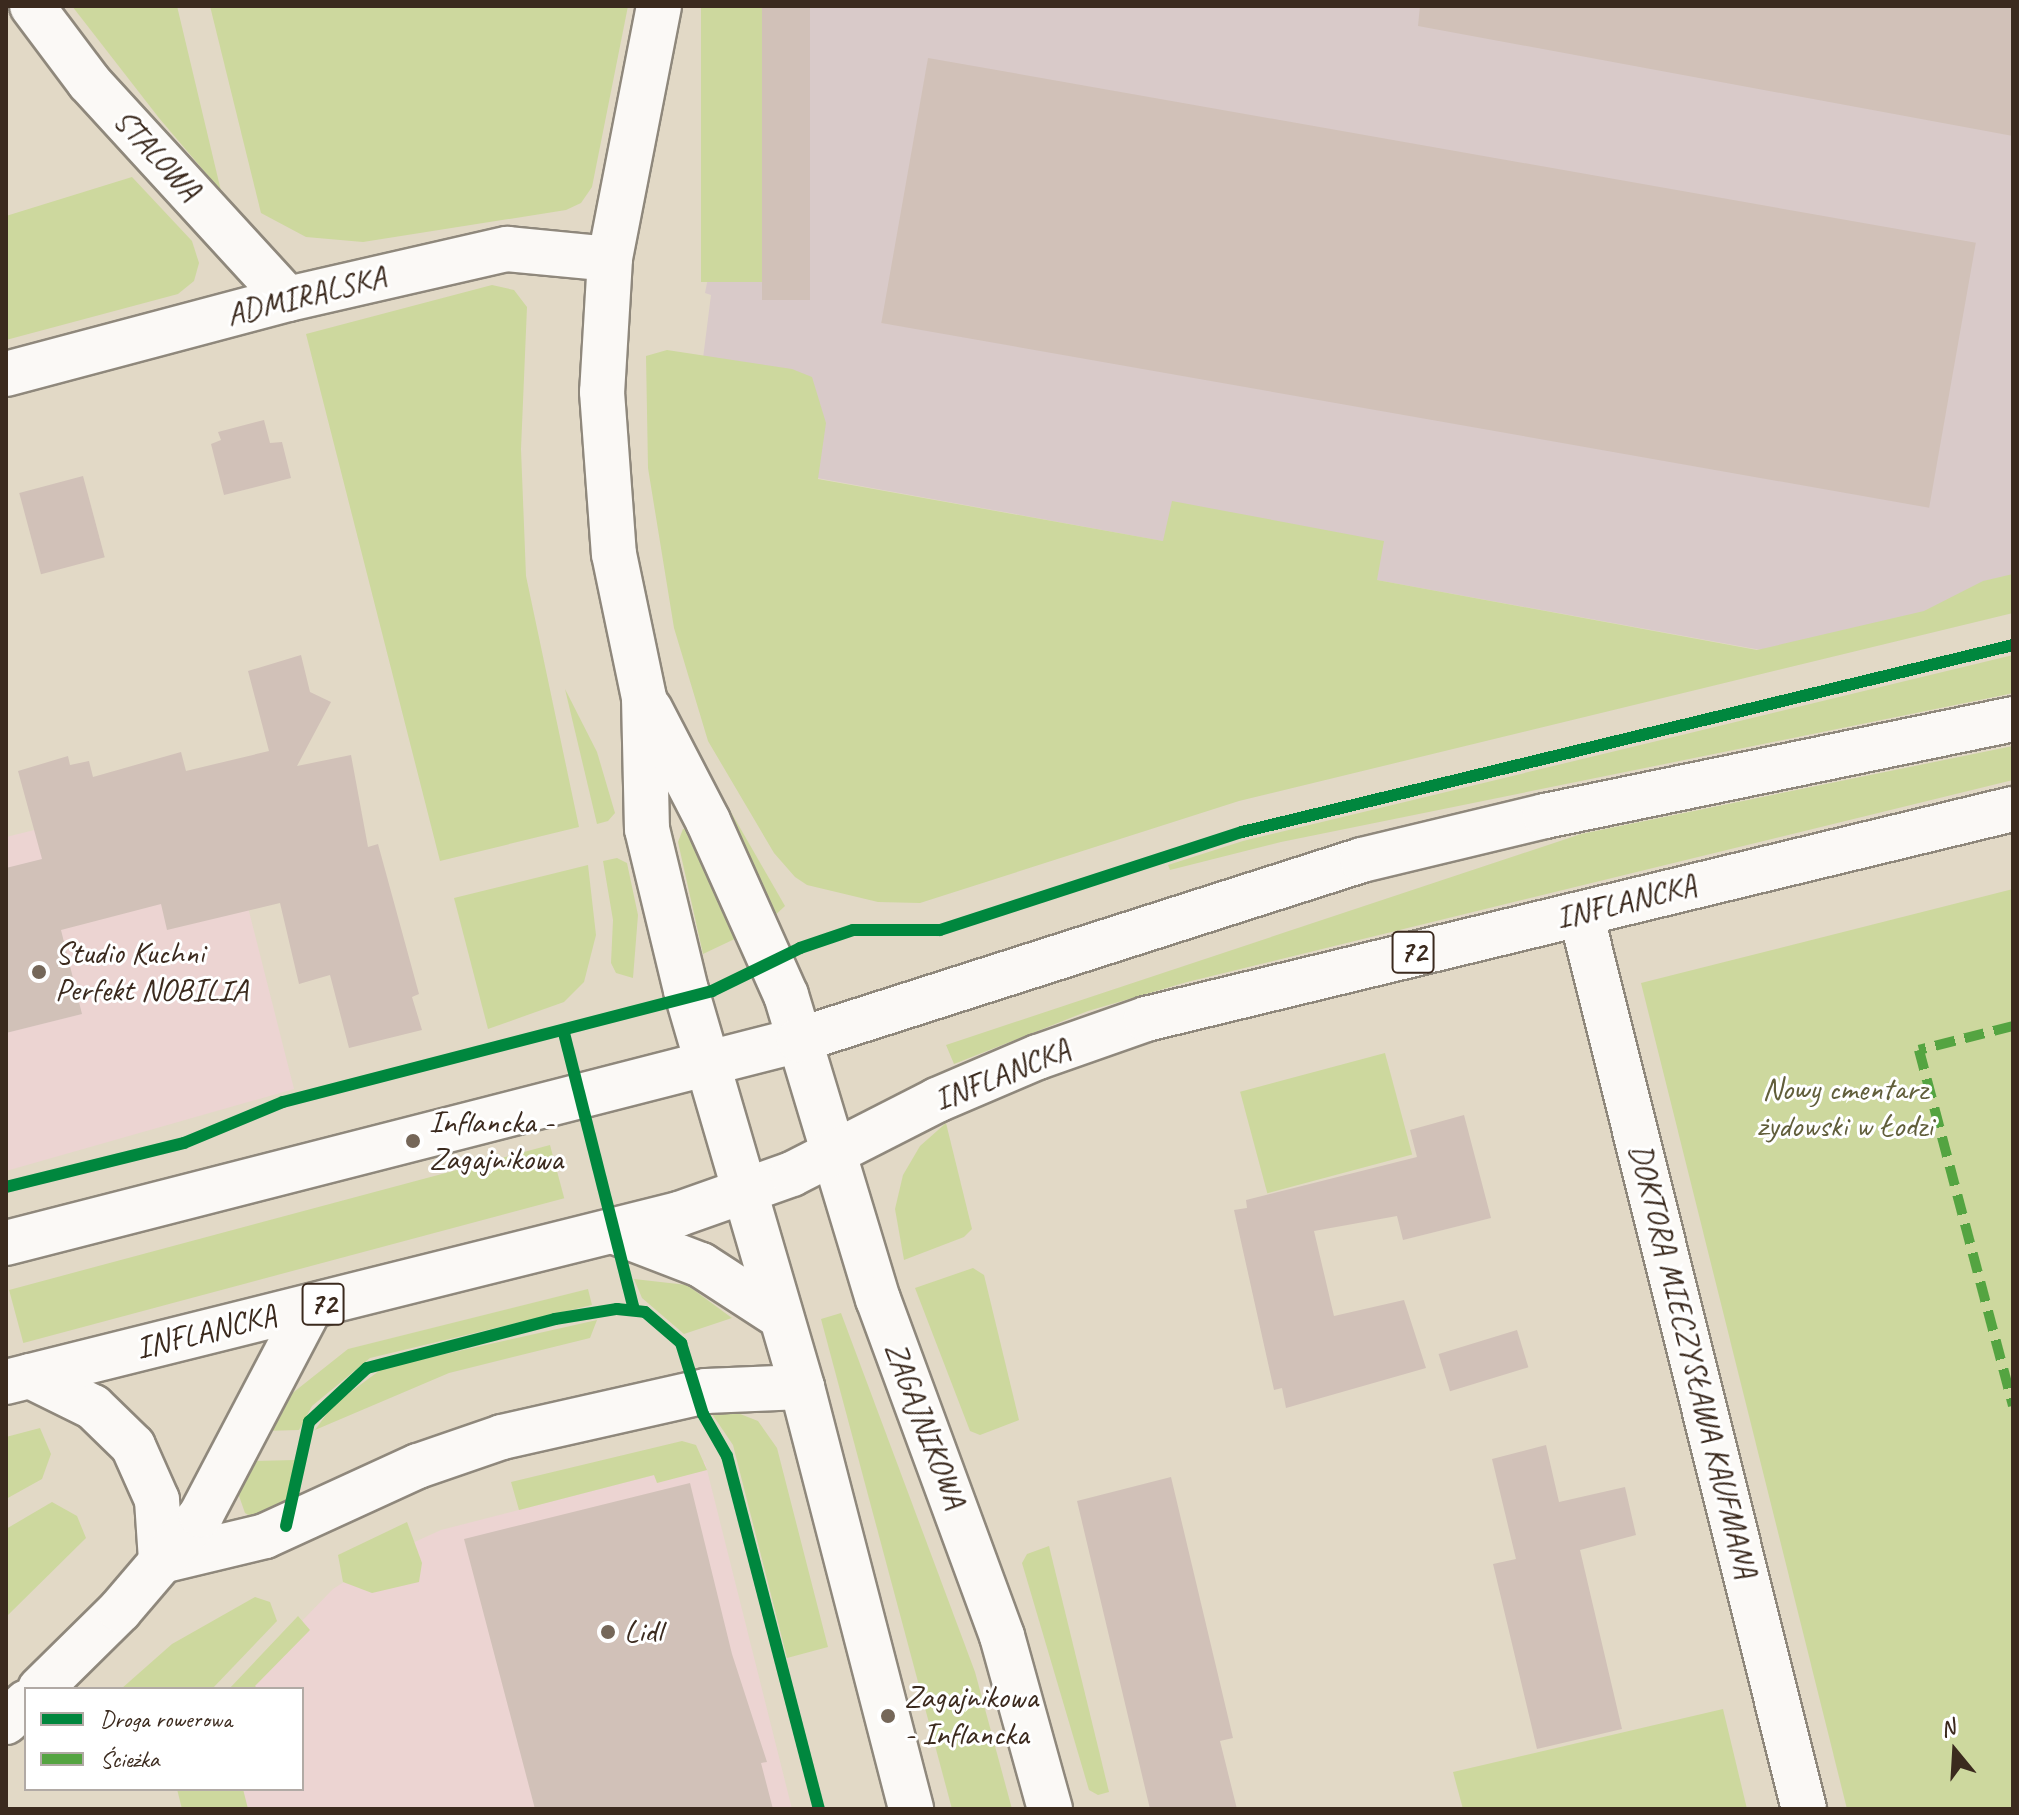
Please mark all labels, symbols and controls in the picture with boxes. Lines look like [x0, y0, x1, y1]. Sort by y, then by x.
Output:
street label: STALOWA [105, 101, 209, 209]
street label: ADMIRALSKA [223, 258, 389, 334]
street label: INFLANCKA [1552, 866, 1700, 938]
road number: 72 [1391, 926, 1435, 978]
place label: Studio Kuchni Perfekt NOBILIA [55, 935, 248, 1010]
marker: Studio Kuchni Perfekt NOBILIA [30, 963, 48, 981]
street label: INFLANCKA [928, 1030, 1076, 1120]
park label: Nowy cmentarz żydowski w Łodzi [1757, 1071, 1933, 1146]
place label: Inflancka - Zagajnikowa [429, 1104, 563, 1179]
marker: Inflancka - Zagajnikowa [404, 1132, 422, 1150]
street label: DOKTORA MIECZYSŁAWA KAUFMANA [1620, 1140, 1766, 1582]
road number: 72 [301, 1278, 345, 1330]
street label: INFLANCKA [132, 1296, 280, 1368]
street label: ZAGAJNIKOWA [876, 1336, 974, 1514]
place label: Lidl [624, 1613, 662, 1651]
marker: Lidl [599, 1623, 617, 1641]
place label: Zagajnikowa - Inflancka [904, 1679, 1038, 1754]
legend [24, 1687, 304, 1791]
text: Droga rowerowa [100, 1704, 232, 1734]
marker: Zagajnikowa - Inflancka [879, 1707, 897, 1725]
north arrow [1915, 1711, 1995, 1791]
text: N [1937, 1713, 1958, 1744]
text: Ścieżka [100, 1744, 159, 1774]

